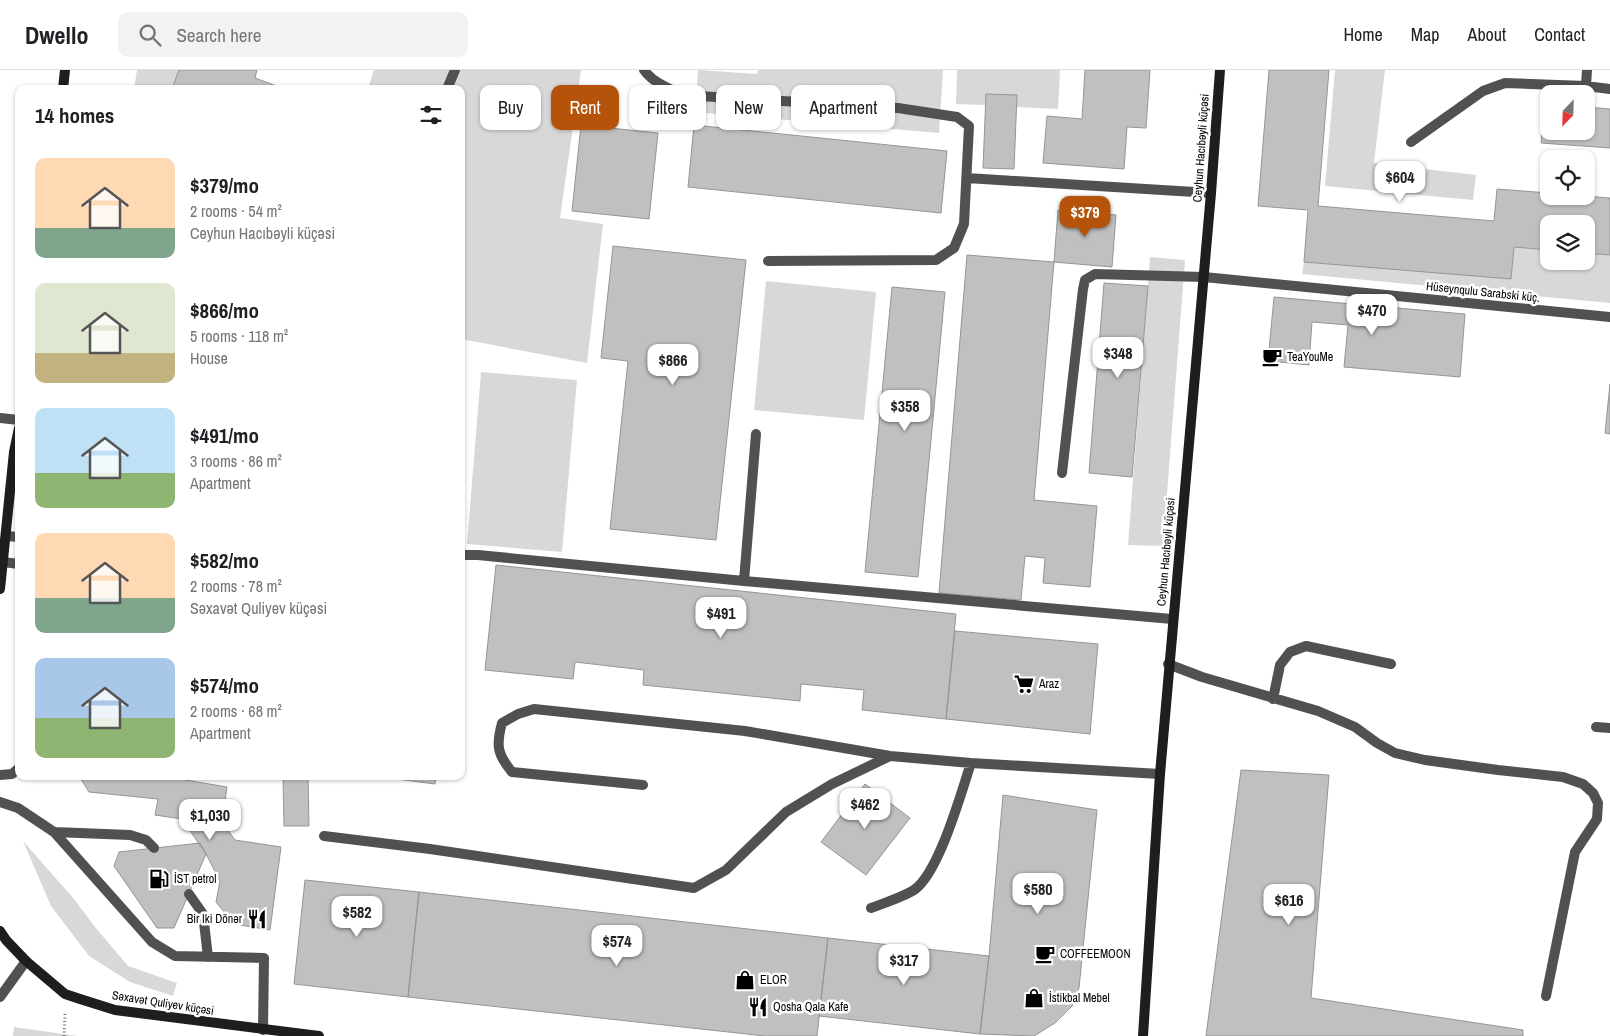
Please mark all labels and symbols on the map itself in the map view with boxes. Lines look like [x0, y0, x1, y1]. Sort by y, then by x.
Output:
north arrow [1540, 85, 1595, 140]
street label: Ceyhun Hacıbəyli küçəsi [1189, 93, 1213, 203]
pin: $604 [1370, 160, 1430, 203]
pin: $379 [1055, 196, 1115, 238]
street label: Hüseynqulu Sarabski küç. [1425, 278, 1541, 306]
pin: $470 [1342, 294, 1402, 336]
pin: $348 [1088, 336, 1148, 379]
pin: $866 [643, 344, 703, 386]
cafe icon: TeaYouMe [1261, 346, 1283, 368]
place label: TeaYouMe [1287, 349, 1333, 365]
pin: $358 [875, 390, 935, 432]
street label: Ceyhun Hacıbəyli küçəsi [1153, 497, 1179, 607]
pin: $491 [691, 596, 751, 639]
supermarket icon: Araz [1013, 673, 1035, 695]
place label: Araz [1038, 676, 1059, 692]
pin: $462 [835, 788, 895, 830]
pin: $1,030 [169, 798, 251, 841]
fuel station icon: İST petrol [148, 868, 170, 890]
place label: İST petrol [174, 871, 217, 887]
pin: $580 [1008, 872, 1068, 915]
pin: $616 [1259, 884, 1319, 926]
pin: $582 [327, 896, 387, 938]
restaurant icon: Bir Iki Dönər [246, 908, 268, 930]
place label: Bir Iki Dönər [187, 911, 243, 927]
pin: $574 [587, 924, 647, 967]
cafe icon: COFFEEMOON [1034, 943, 1056, 965]
pin: $317 [874, 944, 934, 986]
place label: COFFEEMOON [1060, 946, 1131, 962]
shop icon: ELOR [734, 969, 756, 991]
place label: ELOR [760, 972, 787, 988]
street label: Səxavət Quliyev küçəsi [111, 987, 215, 1019]
shop icon: İstikbal Mebel [1023, 987, 1045, 1009]
place label: İstikbal Mebel [1049, 990, 1110, 1006]
restaurant icon: Qosha Qala Kafe [747, 996, 769, 1018]
place label: Qosha Qala Kafe [773, 999, 849, 1015]

